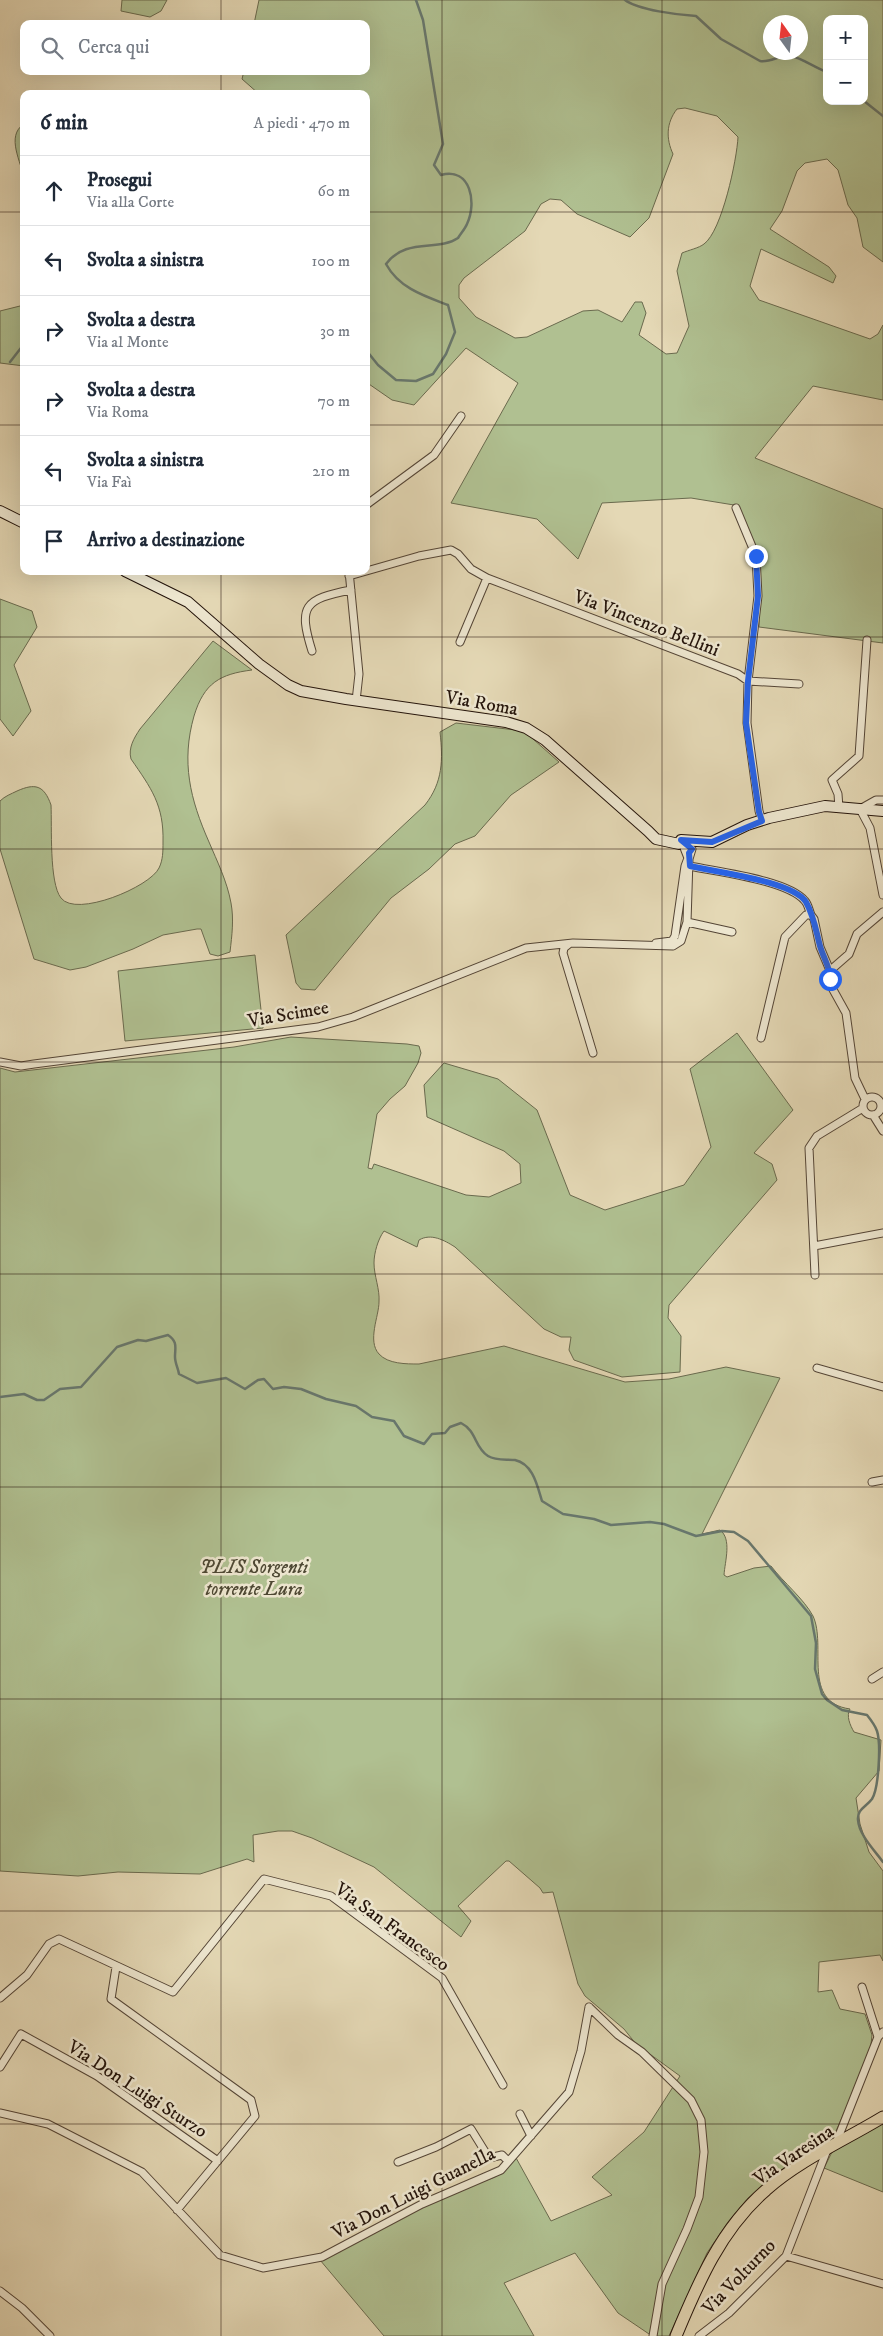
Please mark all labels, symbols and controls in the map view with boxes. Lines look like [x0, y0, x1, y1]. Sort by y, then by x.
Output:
north arrow [763, 15, 808, 60]
map controls [823, 15, 868, 105]
button: + [823, 15, 868, 60]
search box [20, 20, 370, 75]
icon: search [38, 34, 66, 62]
text: Cerca qui [78, 36, 149, 59]
button: − [823, 60, 868, 105]
text: 6 min [40, 110, 88, 136]
text: A piedi · 470 m [254, 113, 350, 133]
text: Prosegui [87, 169, 152, 192]
icon: ahead [40, 177, 68, 205]
text: 60 m [318, 181, 350, 201]
text: Via alla Corte [87, 192, 174, 212]
icon: left [40, 247, 68, 275]
text: Svolta a sinistra [87, 249, 204, 272]
text: 100 m [312, 251, 350, 271]
text: Svolta a destra [87, 309, 195, 332]
icon: right [40, 317, 68, 345]
text: 30 m [320, 321, 350, 341]
text: Via al Monte [87, 332, 169, 352]
text: Svolta a destra [87, 379, 195, 402]
icon: right [40, 387, 68, 415]
text: 70 m [318, 391, 350, 411]
text: Via Roma [87, 402, 149, 422]
text: Svolta a sinistra [87, 449, 204, 472]
icon: left [40, 457, 68, 485]
text: 210 m [312, 461, 350, 481]
text: Via Faì [87, 472, 132, 492]
icon: arrive [40, 527, 68, 555]
text: Arrivo a destinazione [87, 529, 245, 552]
route end [745, 545, 768, 568]
street label: Via Vincenzo Bellini [569, 585, 723, 662]
street label: Via Roma [443, 686, 520, 721]
route start [819, 968, 842, 991]
street label: Via Scimee [245, 996, 331, 1033]
park label: PLIS Sorgenti torrente Lura [200, 1556, 309, 1601]
street label: Via San Francesco [329, 1877, 454, 1977]
street label: Via Don Luigi Sturzo [62, 2035, 211, 2143]
street label: Via Varesina [748, 2120, 838, 2191]
street label: Via Don Luigi Guanella [327, 2142, 499, 2245]
street label: Via Volturno [697, 2234, 781, 2320]

